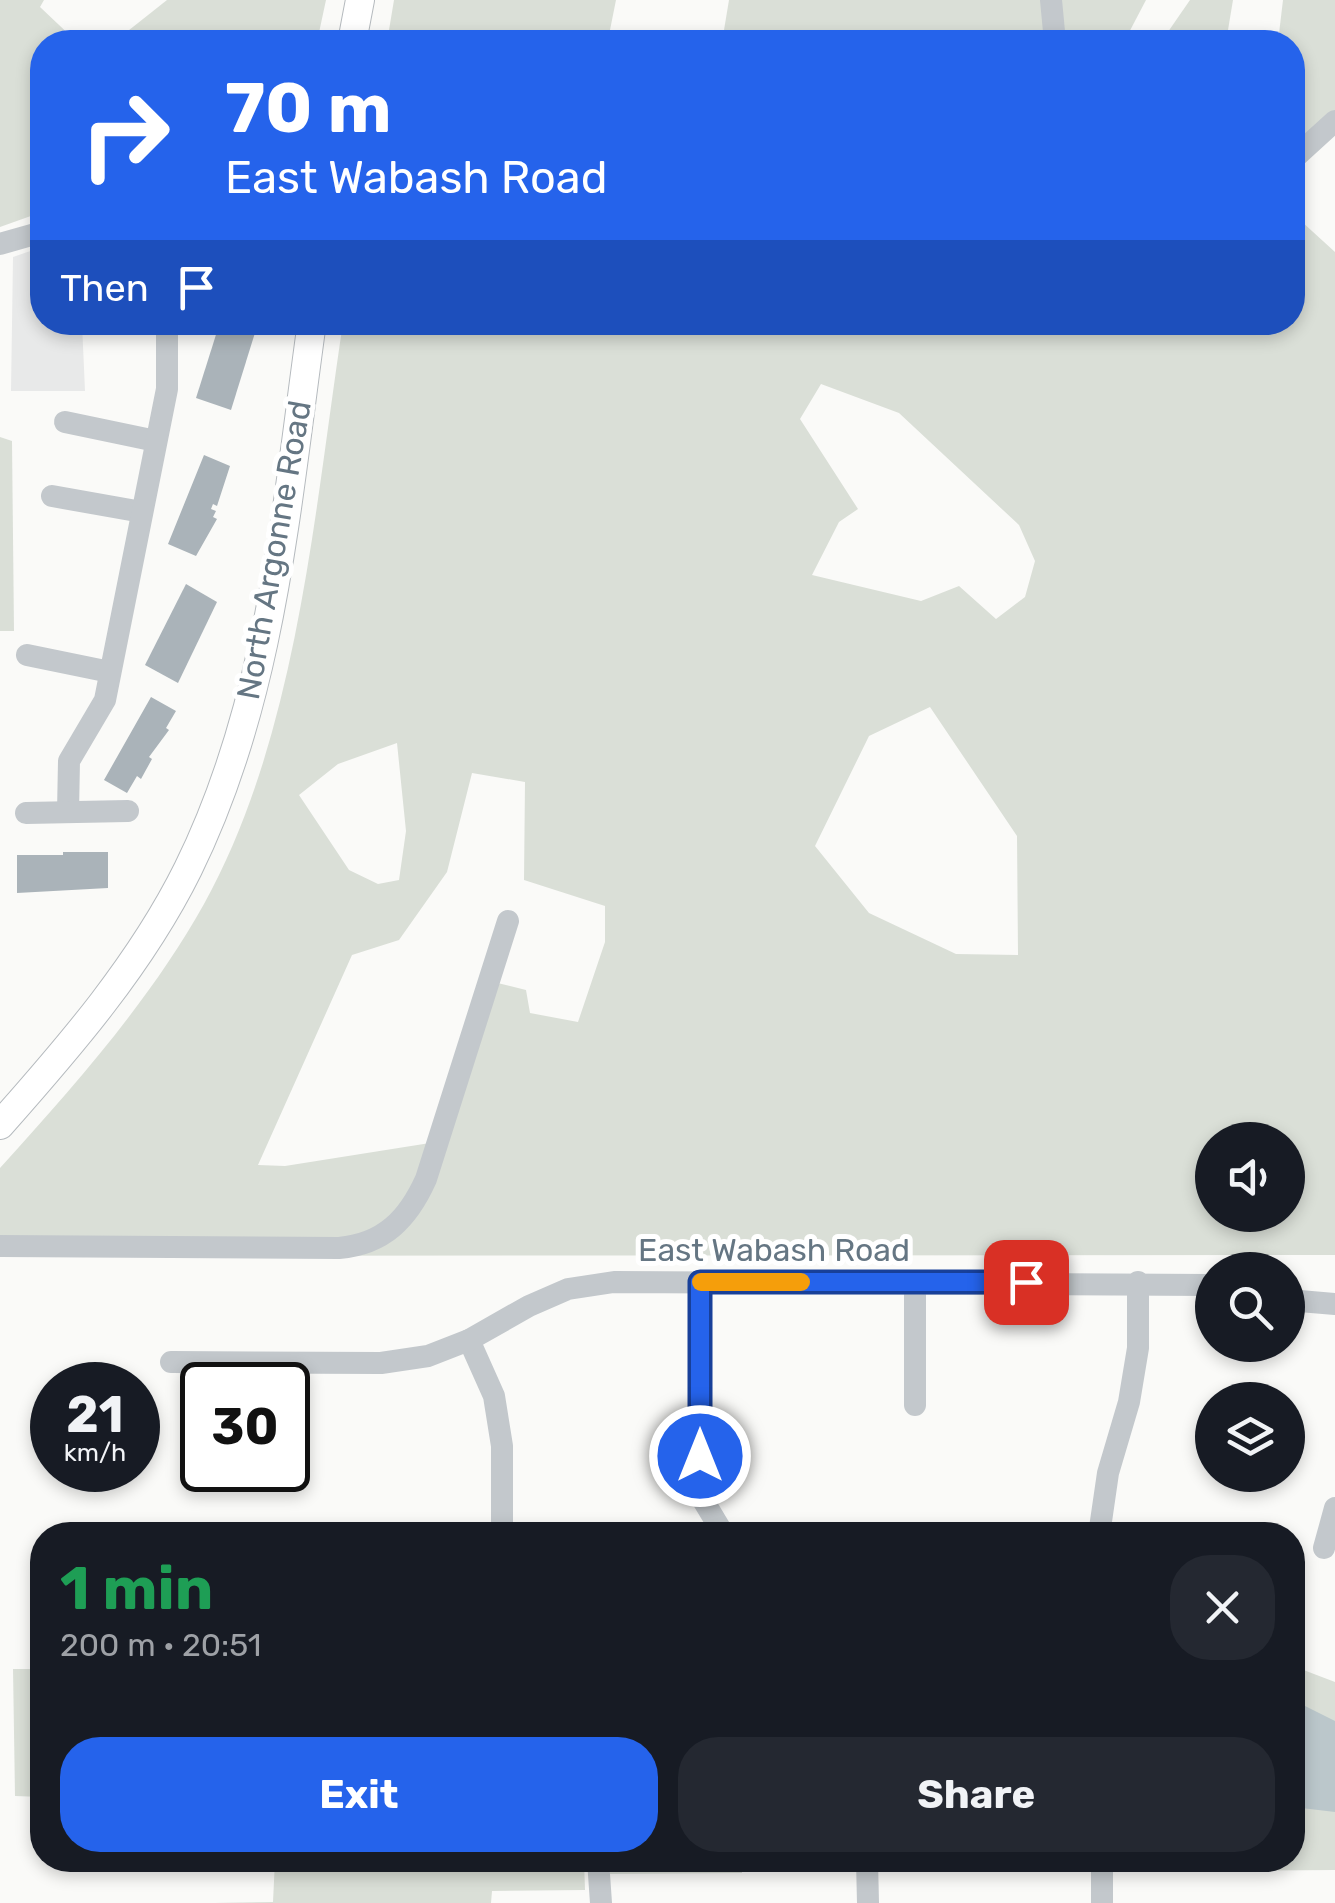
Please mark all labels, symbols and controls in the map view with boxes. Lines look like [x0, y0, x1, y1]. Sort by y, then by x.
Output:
text: 70 m [225, 67, 392, 150]
icon: right [60, 70, 190, 200]
text: East Wabash Road [225, 151, 607, 204]
icon: arrive [169, 260, 224, 315]
text: Then [60, 265, 149, 311]
street label: North Argonne Road [229, 398, 319, 702]
map controls [1195, 1122, 1305, 1492]
button: sound [1195, 1122, 1305, 1232]
street label: East Wabash Road [638, 1231, 910, 1269]
pin [984, 1240, 1069, 1325]
button: search [1195, 1252, 1305, 1362]
icon: arrive [999, 1255, 1054, 1310]
speed limit sign: 30 [180, 1362, 310, 1492]
button: layers [1195, 1382, 1305, 1492]
text: 21 [66, 1385, 124, 1445]
position arrow [648, 1404, 752, 1508]
text: km/h [64, 1438, 126, 1467]
text: 1 min [60, 1553, 213, 1624]
button: close [1170, 1555, 1275, 1660]
text: 200 m · 20:51 [60, 1626, 261, 1664]
button: Exit [60, 1737, 658, 1852]
button: Share [678, 1737, 1275, 1852]

